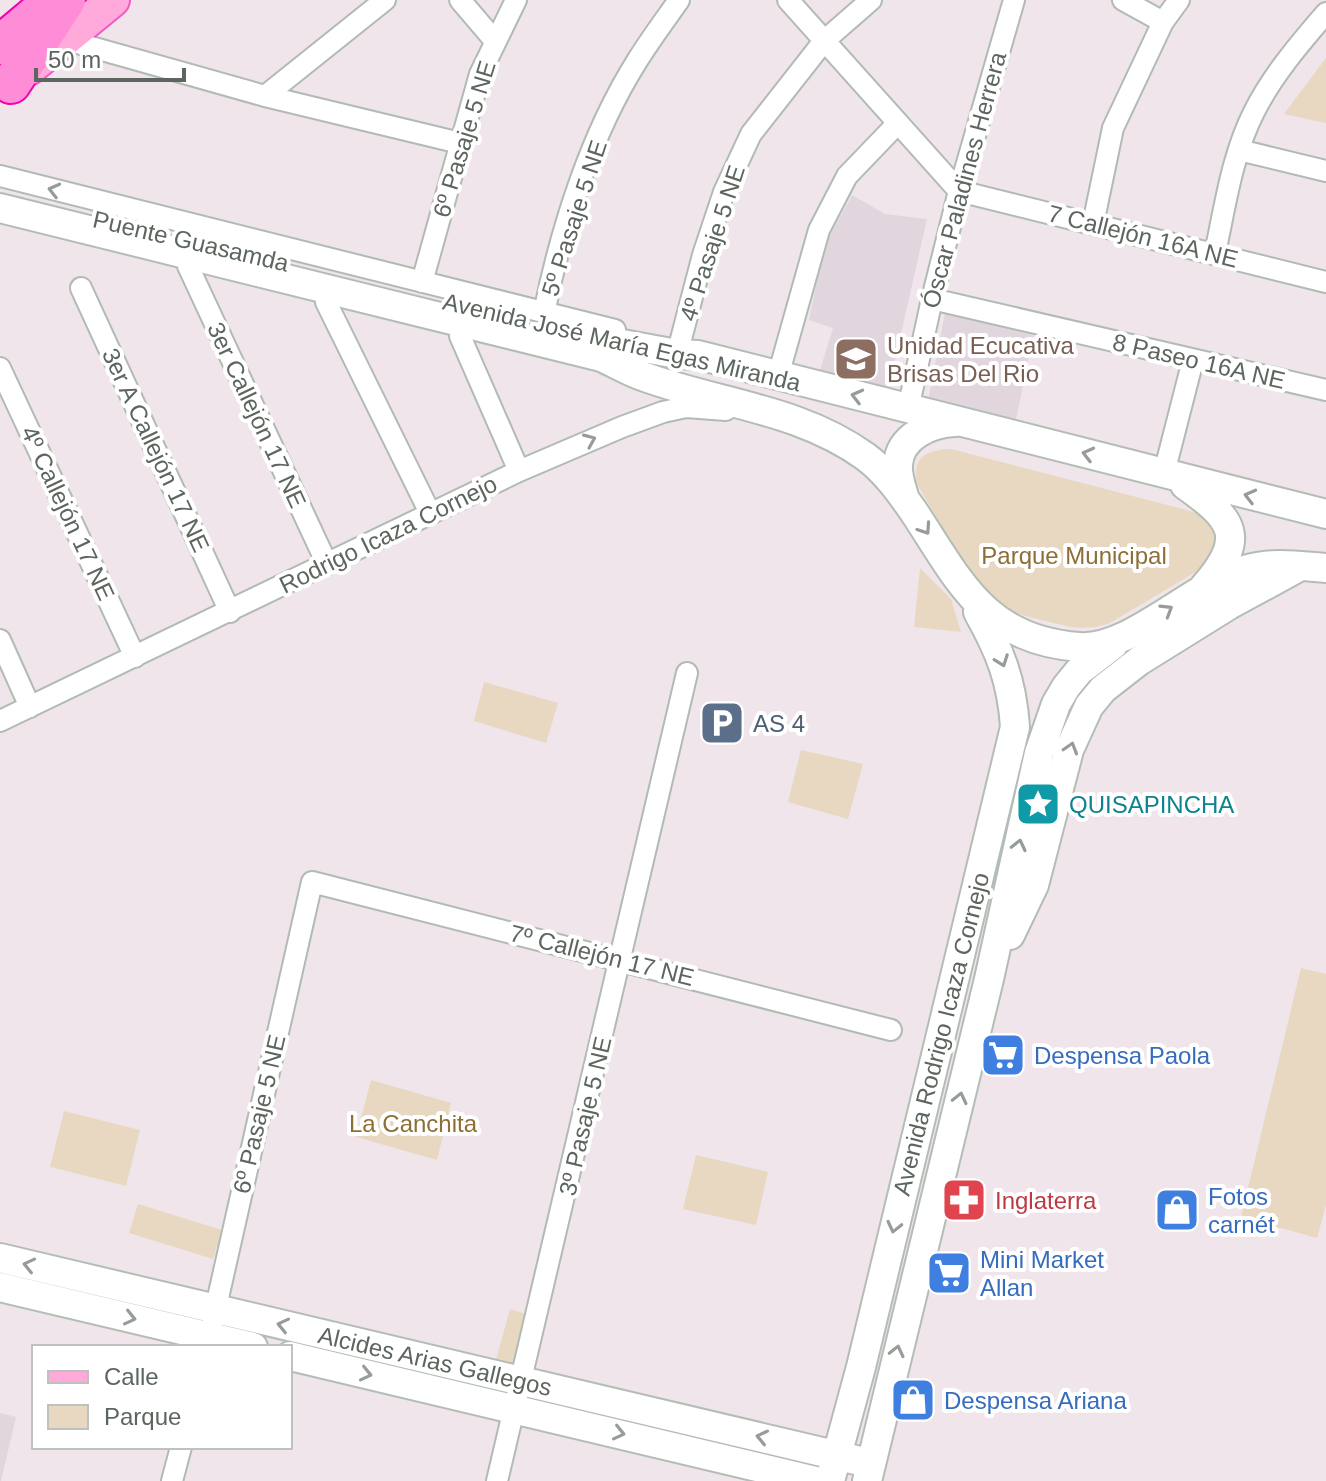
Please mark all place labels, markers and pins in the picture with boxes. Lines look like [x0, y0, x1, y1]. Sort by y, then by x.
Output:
place label: Unidad Ecucativa Brisas Del Rio [887, 332, 1074, 387]
school or university icon: Unidad Ecucativa Brisas Del Rio [832, 335, 880, 383]
parking icon: AS 4 [698, 699, 746, 747]
place label: AS 4 [753, 710, 805, 737]
place icon: QUISAPINCHA [1014, 780, 1062, 828]
place label: QUISAPINCHA [1069, 791, 1234, 818]
supermarket icon: Despensa Paola [979, 1031, 1027, 1079]
place label: Despensa Paola [1034, 1042, 1211, 1069]
pharmacy icon: Inglaterra [940, 1176, 988, 1224]
place label: Fotos carnét [1208, 1183, 1275, 1238]
shop icon: Fotos carnét [1153, 1186, 1201, 1234]
place label: Inglaterra [995, 1187, 1097, 1214]
place label: Mini Market Allan [980, 1246, 1104, 1301]
supermarket icon: Mini Market Allan [925, 1249, 973, 1297]
shop icon: Despensa Ariana [889, 1376, 937, 1424]
place label: Despensa Ariana [944, 1387, 1127, 1414]

